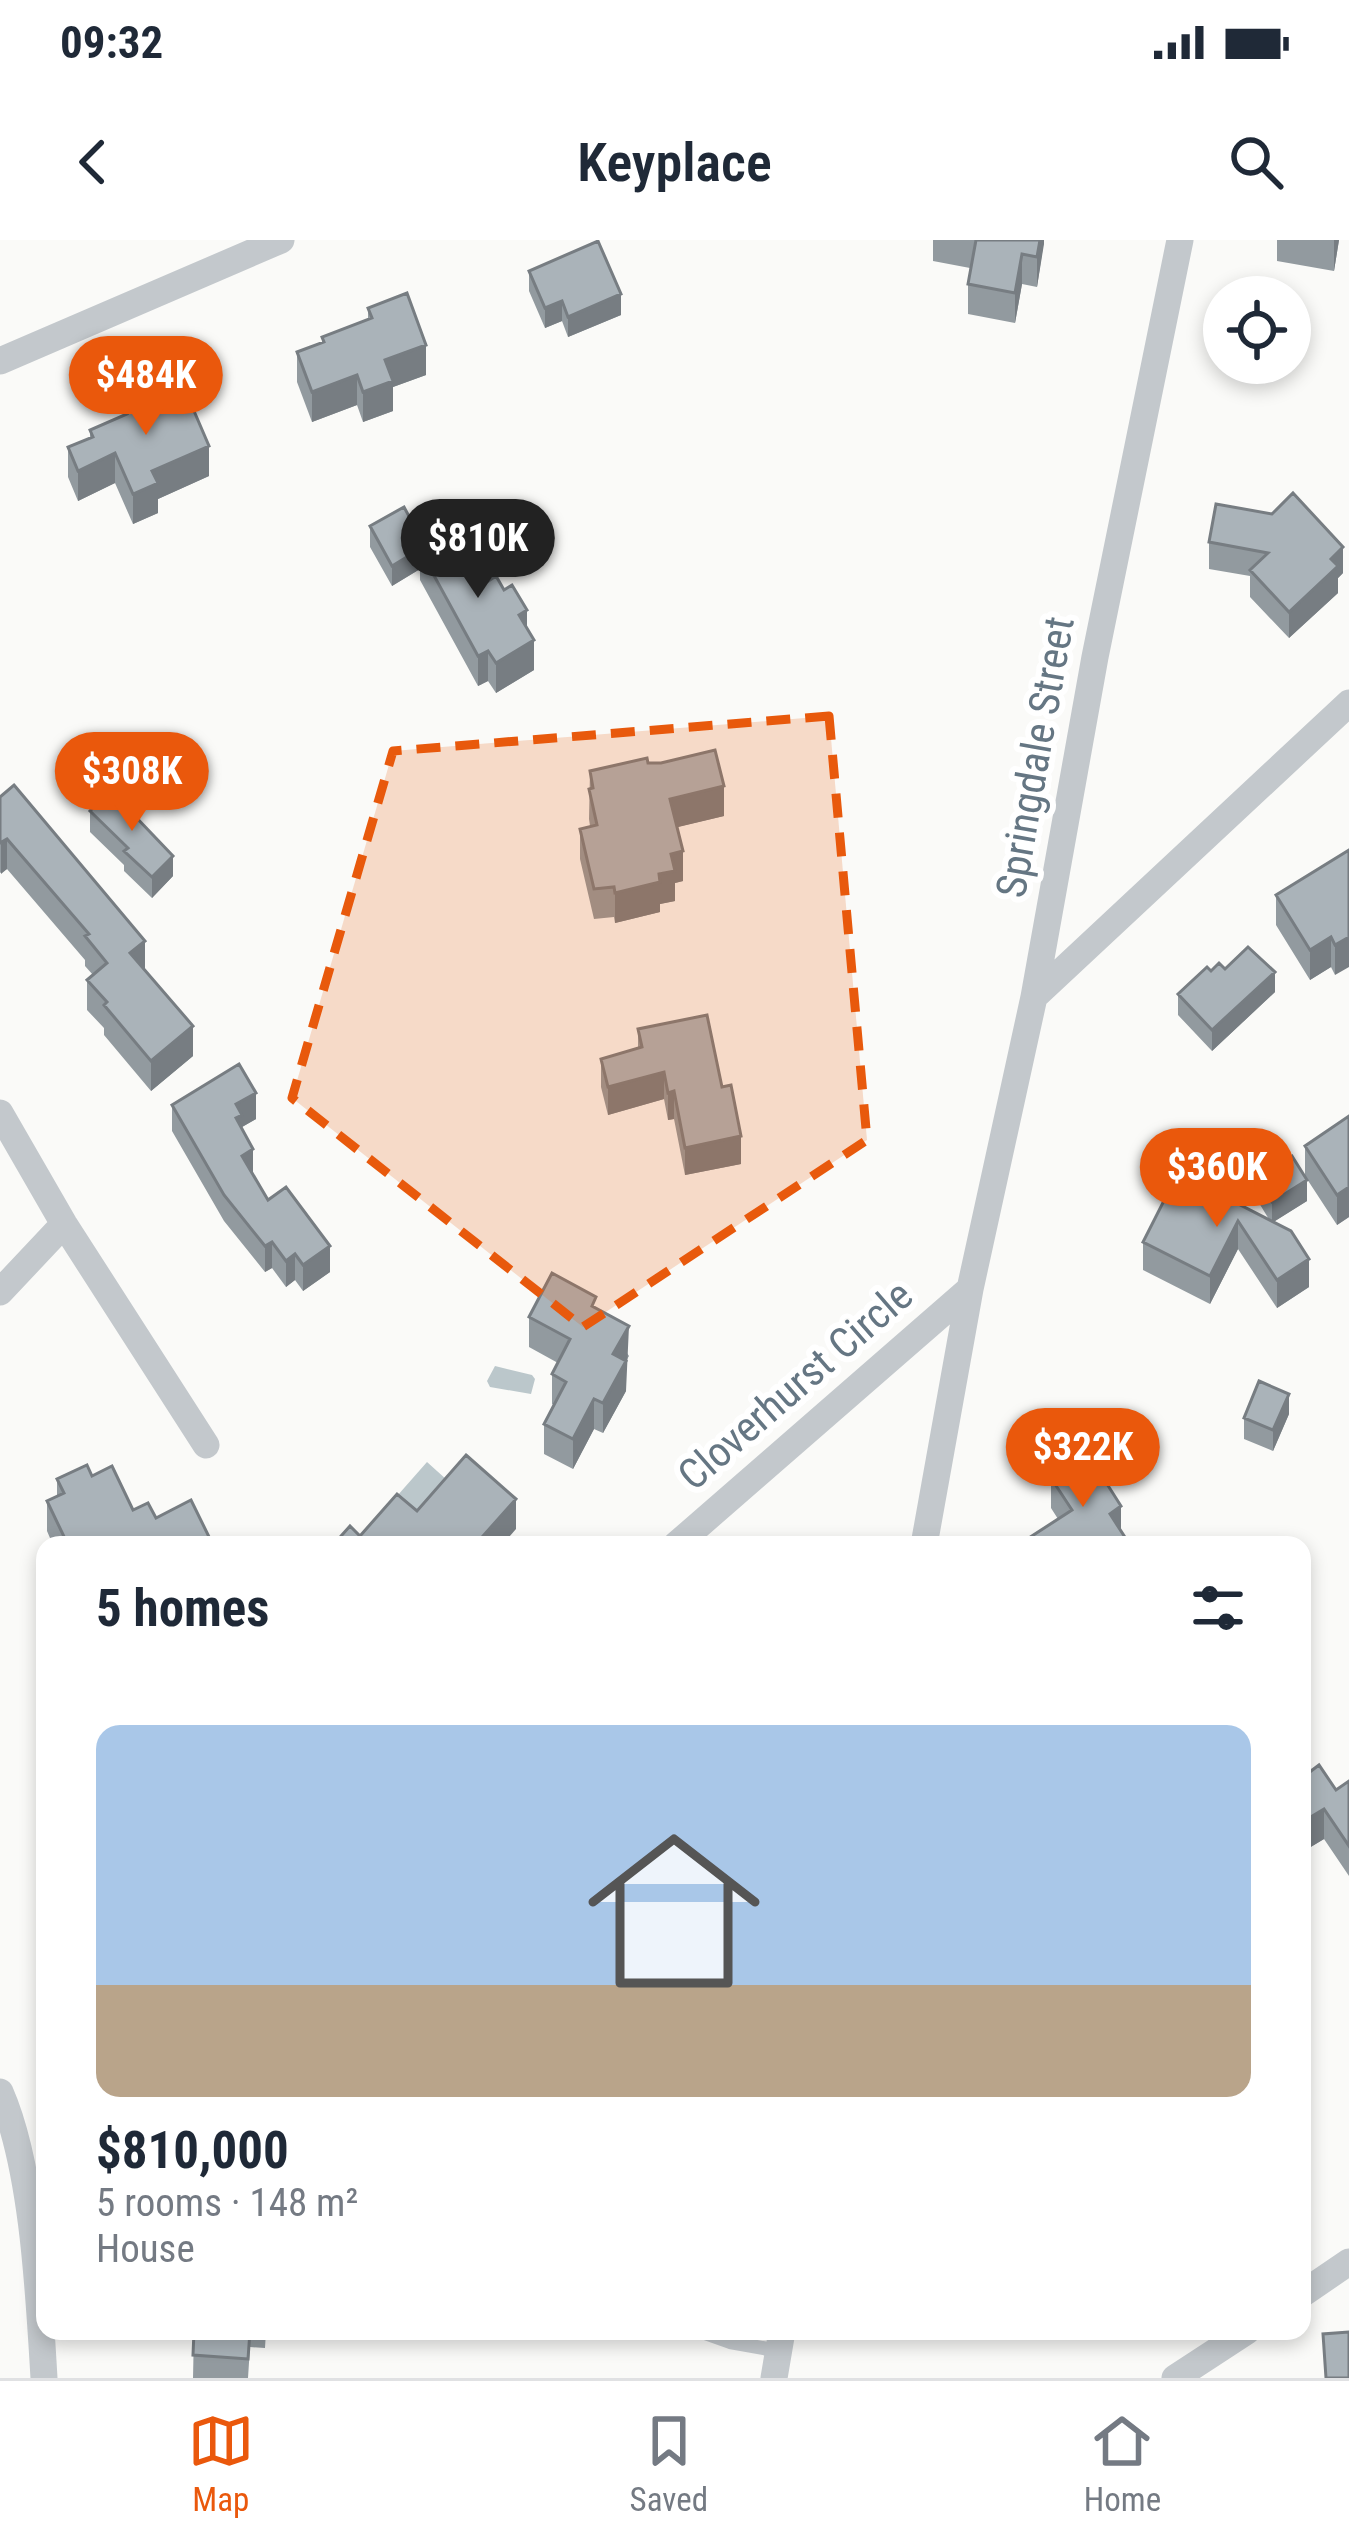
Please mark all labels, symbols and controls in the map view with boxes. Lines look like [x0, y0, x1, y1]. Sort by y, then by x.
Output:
text: 09:32 [60, 16, 163, 69]
icon: back [60, 129, 126, 195]
icon: search [1223, 129, 1289, 195]
text: Keyplace [577, 131, 772, 194]
map controls [1203, 276, 1311, 384]
button: locate [1203, 276, 1311, 384]
pin: $484K [62, 336, 230, 438]
text: $484K [96, 352, 196, 398]
pin: $810K [394, 499, 562, 601]
text: $810K [428, 515, 528, 561]
street label: Springdale Street [986, 613, 1084, 901]
pin: $308K [48, 732, 216, 834]
text: $308K [82, 748, 182, 794]
pin: $360K [1133, 1128, 1301, 1230]
text: $360K [1167, 1144, 1267, 1190]
street label: Cloverhurst Circle [668, 1270, 922, 1500]
pin: $322K [999, 1408, 1167, 1510]
text: $322K [1033, 1424, 1133, 1470]
icon: filters [1185, 1575, 1251, 1641]
text: 5 homes [96, 1579, 269, 1638]
icon: home [566, 1803, 782, 2019]
text: $810,000 [96, 2121, 289, 2180]
text: 5 rooms · 148 m² [96, 2180, 358, 2226]
text: House [96, 2226, 195, 2272]
tab: Map [188, 2408, 254, 2519]
tab: Saved [630, 2408, 708, 2519]
tab: Home [1084, 2408, 1161, 2519]

